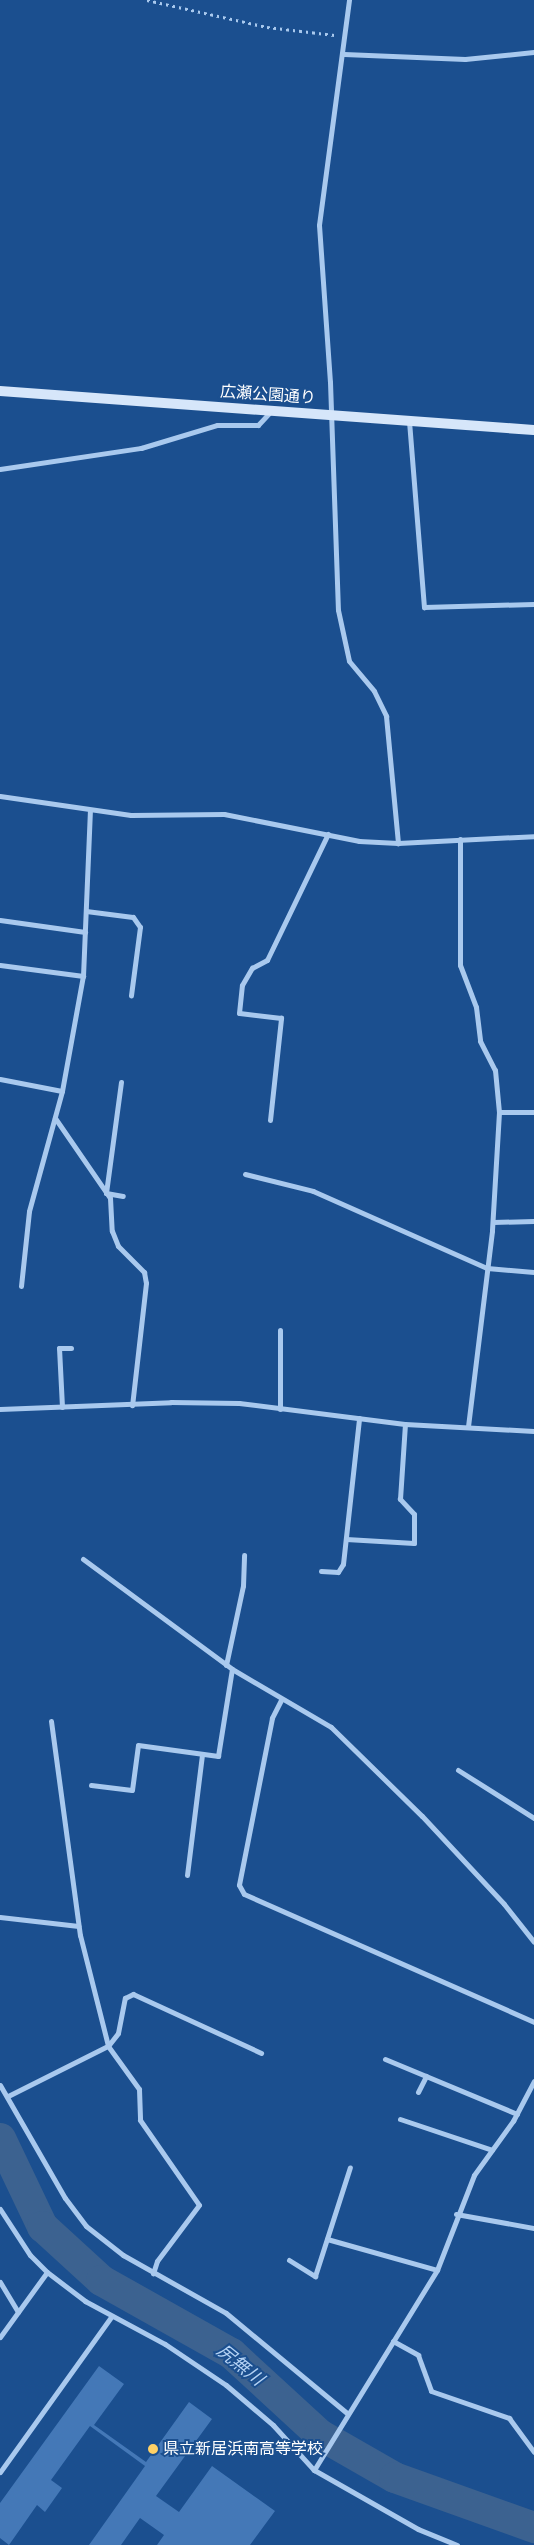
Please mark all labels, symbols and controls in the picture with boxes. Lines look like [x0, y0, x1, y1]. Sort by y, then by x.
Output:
street label: 広瀬公園通り [219, 382, 317, 408]
water label: 尻無川 [212, 2340, 268, 2390]
place label: 県立新居浜南高等学校 [163, 2439, 323, 2459]
marker: 県立新居浜南高等学校 [147, 2443, 159, 2455]

